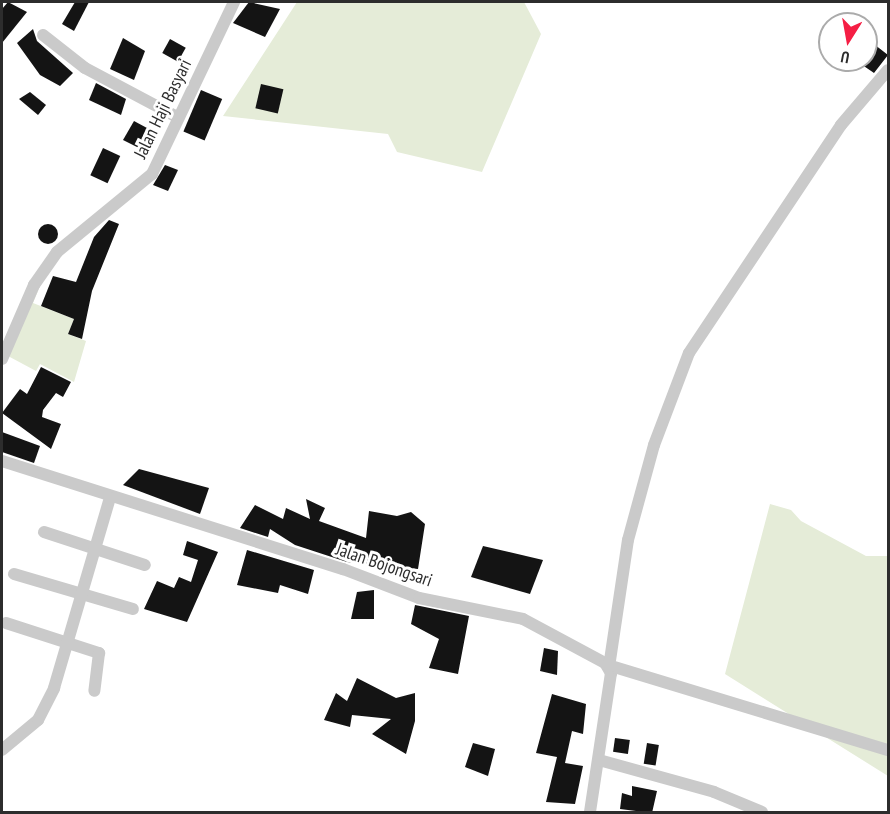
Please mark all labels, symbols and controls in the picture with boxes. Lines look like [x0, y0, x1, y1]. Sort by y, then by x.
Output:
north arrow [818, 12, 878, 72]
text: U [839, 47, 851, 68]
street label: Jalan Haji Basyari [130, 56, 196, 162]
street label: Jalan Bojongsari [333, 538, 435, 592]

